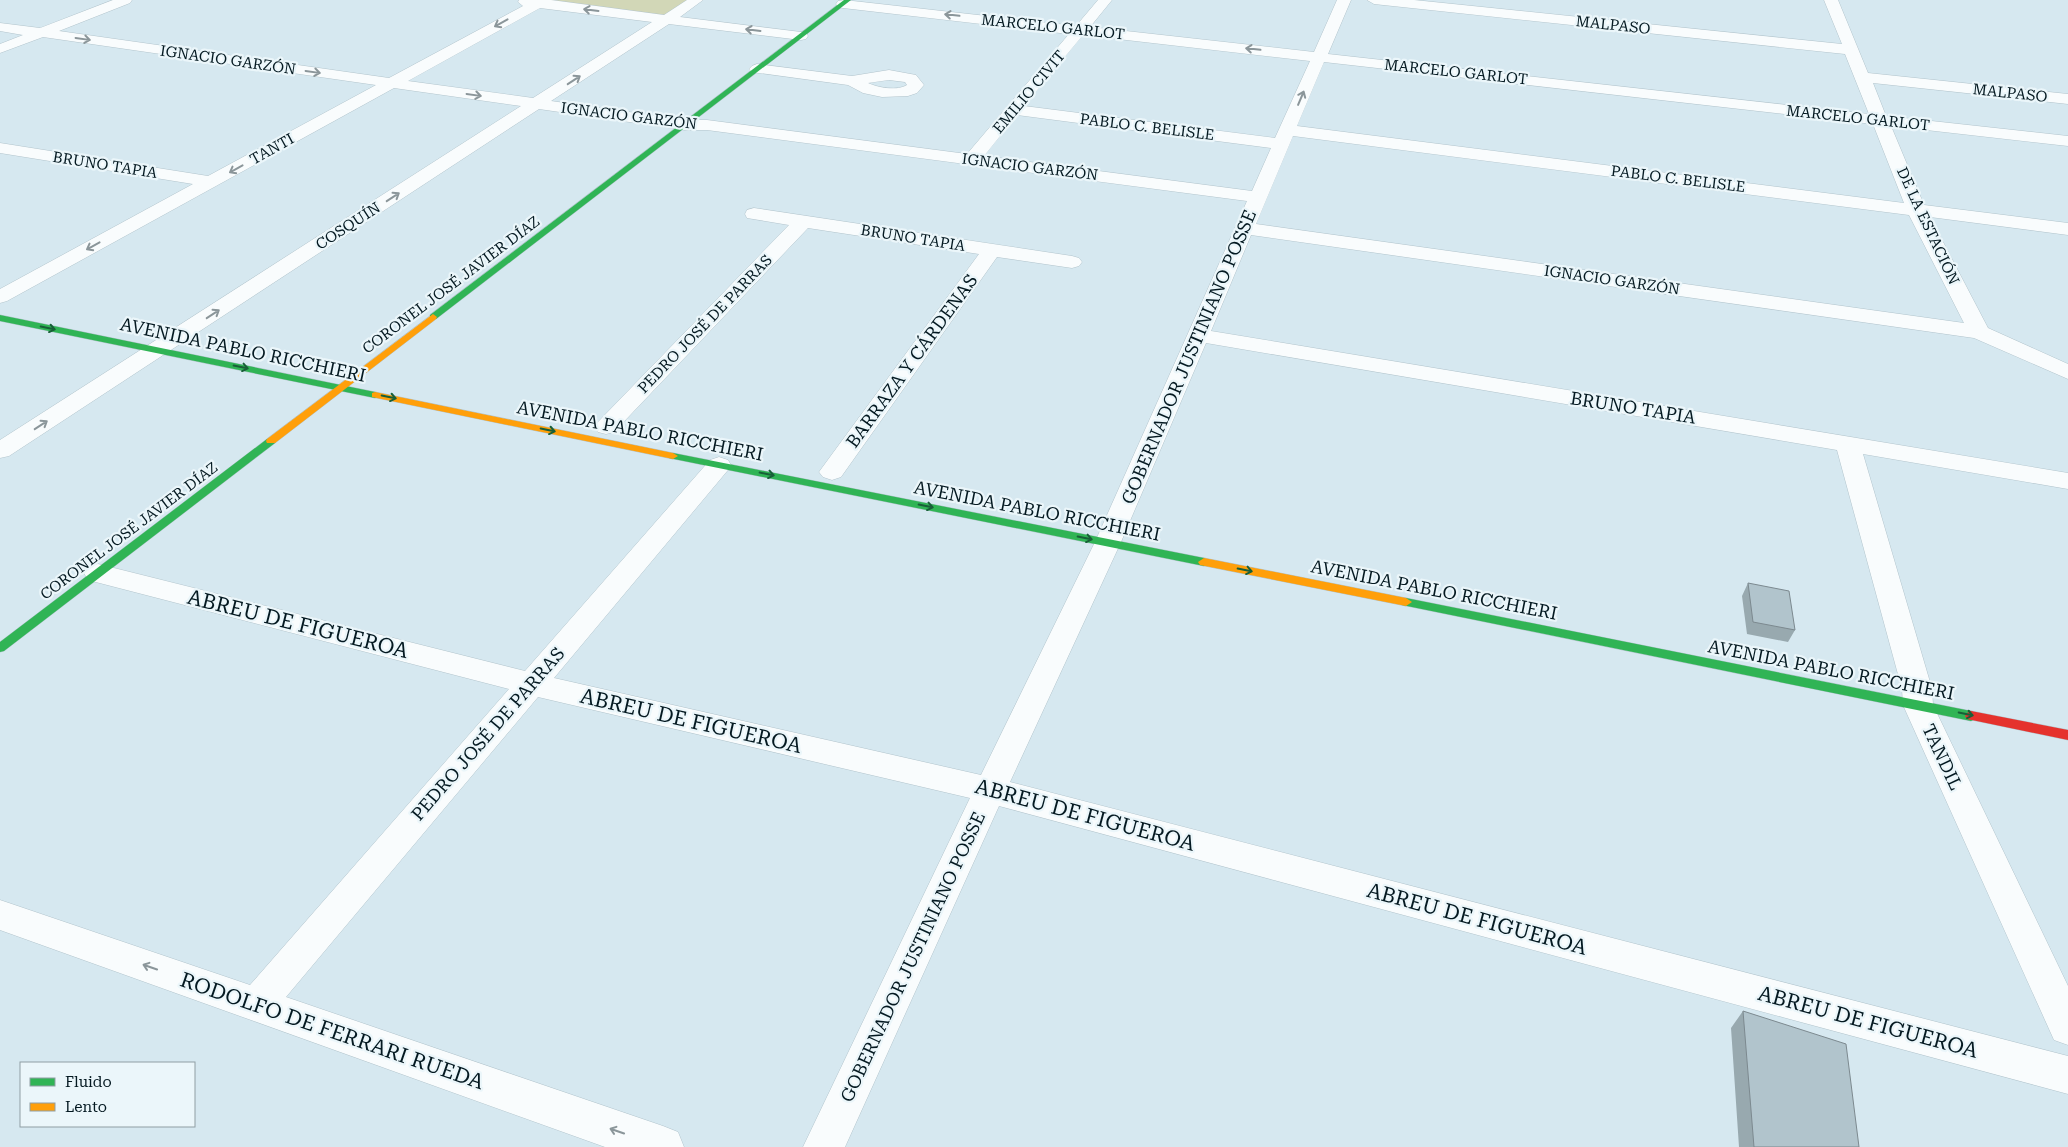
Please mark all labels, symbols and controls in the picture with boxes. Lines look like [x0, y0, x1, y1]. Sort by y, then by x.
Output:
one-way arrow [584, 5, 600, 15]
one-way arrow [945, 10, 961, 20]
street label: MARCELO GARLOT [980, 11, 1126, 43]
street label: MALPASO [1575, 12, 1651, 38]
one-way arrow [494, 19, 509, 29]
one-way arrow [745, 25, 761, 35]
one-way arrow [75, 34, 91, 44]
street label: IGNACIO GARZÓN [159, 41, 297, 78]
one-way arrow [1245, 44, 1261, 54]
street label: EMILIO CIVIT [989, 47, 1069, 137]
street label: MARCELO GARLOT [1383, 56, 1529, 88]
one-way arrow [305, 67, 321, 77]
one-way arrow [566, 75, 580, 85]
street label: MALPASO [1972, 80, 2048, 106]
one-way arrow [466, 90, 482, 100]
one-way arrow [1296, 91, 1306, 106]
street label: IGNACIO GARZÓN [560, 98, 698, 133]
street label: MARCELO GARLOT [1785, 102, 1931, 134]
street label: PABLO C. BELISLE [1079, 110, 1215, 144]
street label: TANTI [247, 130, 297, 168]
street label: BRUNO TAPIA [51, 148, 159, 182]
street label: IGNACIO GARZÓN [961, 149, 1099, 184]
street label: PABLO C. BELISLE [1610, 162, 1746, 196]
one-way arrow [229, 164, 243, 174]
street label: DE LA ESTACIÓN [1893, 164, 1964, 288]
one-way arrow [386, 192, 400, 202]
street label: COSQUÍN [312, 198, 384, 254]
street label: GOBERNADOR JUSTINIANO POSSE [1117, 207, 1260, 507]
street label: CORONEL JOSÉ JAVIER DÍAZ [359, 212, 543, 358]
street label: BRUNO TAPIA [859, 221, 967, 255]
one-way arrow [86, 242, 101, 252]
street label: PEDRO JOSÉ DE PARRAS [634, 251, 776, 397]
street label: IGNACIO GARZÓN [1543, 261, 1681, 298]
street label: BARRAZA Y CÁRDENAS [842, 270, 982, 452]
one-way arrow [206, 309, 220, 319]
street label: AVENIDA PABLO RICCHIERI [118, 313, 368, 386]
one-way arrow [39, 323, 55, 333]
one-way arrow [233, 363, 249, 373]
street label: BRUNO TAPIA [1569, 387, 1698, 428]
one-way arrow [381, 393, 397, 403]
street label: AVENIDA PABLO RICCHIERI [515, 396, 765, 465]
one-way arrow [34, 419, 48, 430]
one-way arrow [540, 425, 556, 435]
street label: CORONEL JOSÉ JAVIER DÍAZ [37, 458, 221, 604]
one-way arrow [758, 470, 774, 479]
street label: AVENIDA PABLO RICCHIERI [912, 476, 1162, 545]
one-way arrow [918, 502, 934, 511]
one-way arrow [1077, 534, 1093, 543]
street label: AVENIDA PABLO RICCHIERI [1309, 555, 1559, 624]
one-way arrow [1236, 566, 1252, 575]
street label: ABREU DE FIGUEROA [185, 585, 411, 663]
street label: AVENIDA PABLO RICCHIERI [1706, 635, 1956, 704]
street label: PEDRO JOSÉ DE PARRAS [407, 643, 569, 825]
street label: ABREU DE FIGUEROA [578, 684, 804, 758]
one-way arrow [1957, 710, 1973, 720]
street label: TANDIL [1918, 721, 1967, 793]
street label: ABREU DE FIGUEROA [972, 774, 1198, 856]
street label: GOBERNADOR JUSTINIANO POSSE [836, 808, 989, 1105]
street label: ABREU DE FIGUEROA [1364, 878, 1590, 960]
one-way arrow [143, 962, 158, 971]
street label: RODOLFO DE FERRARI RUEDA [177, 968, 487, 1094]
street label: ABREU DE FIGUEROA [1755, 981, 1981, 1063]
legend [20, 1062, 195, 1127]
text: Fluido [65, 1073, 112, 1091]
text: Lento [65, 1098, 107, 1116]
one-way arrow [610, 1126, 626, 1135]

